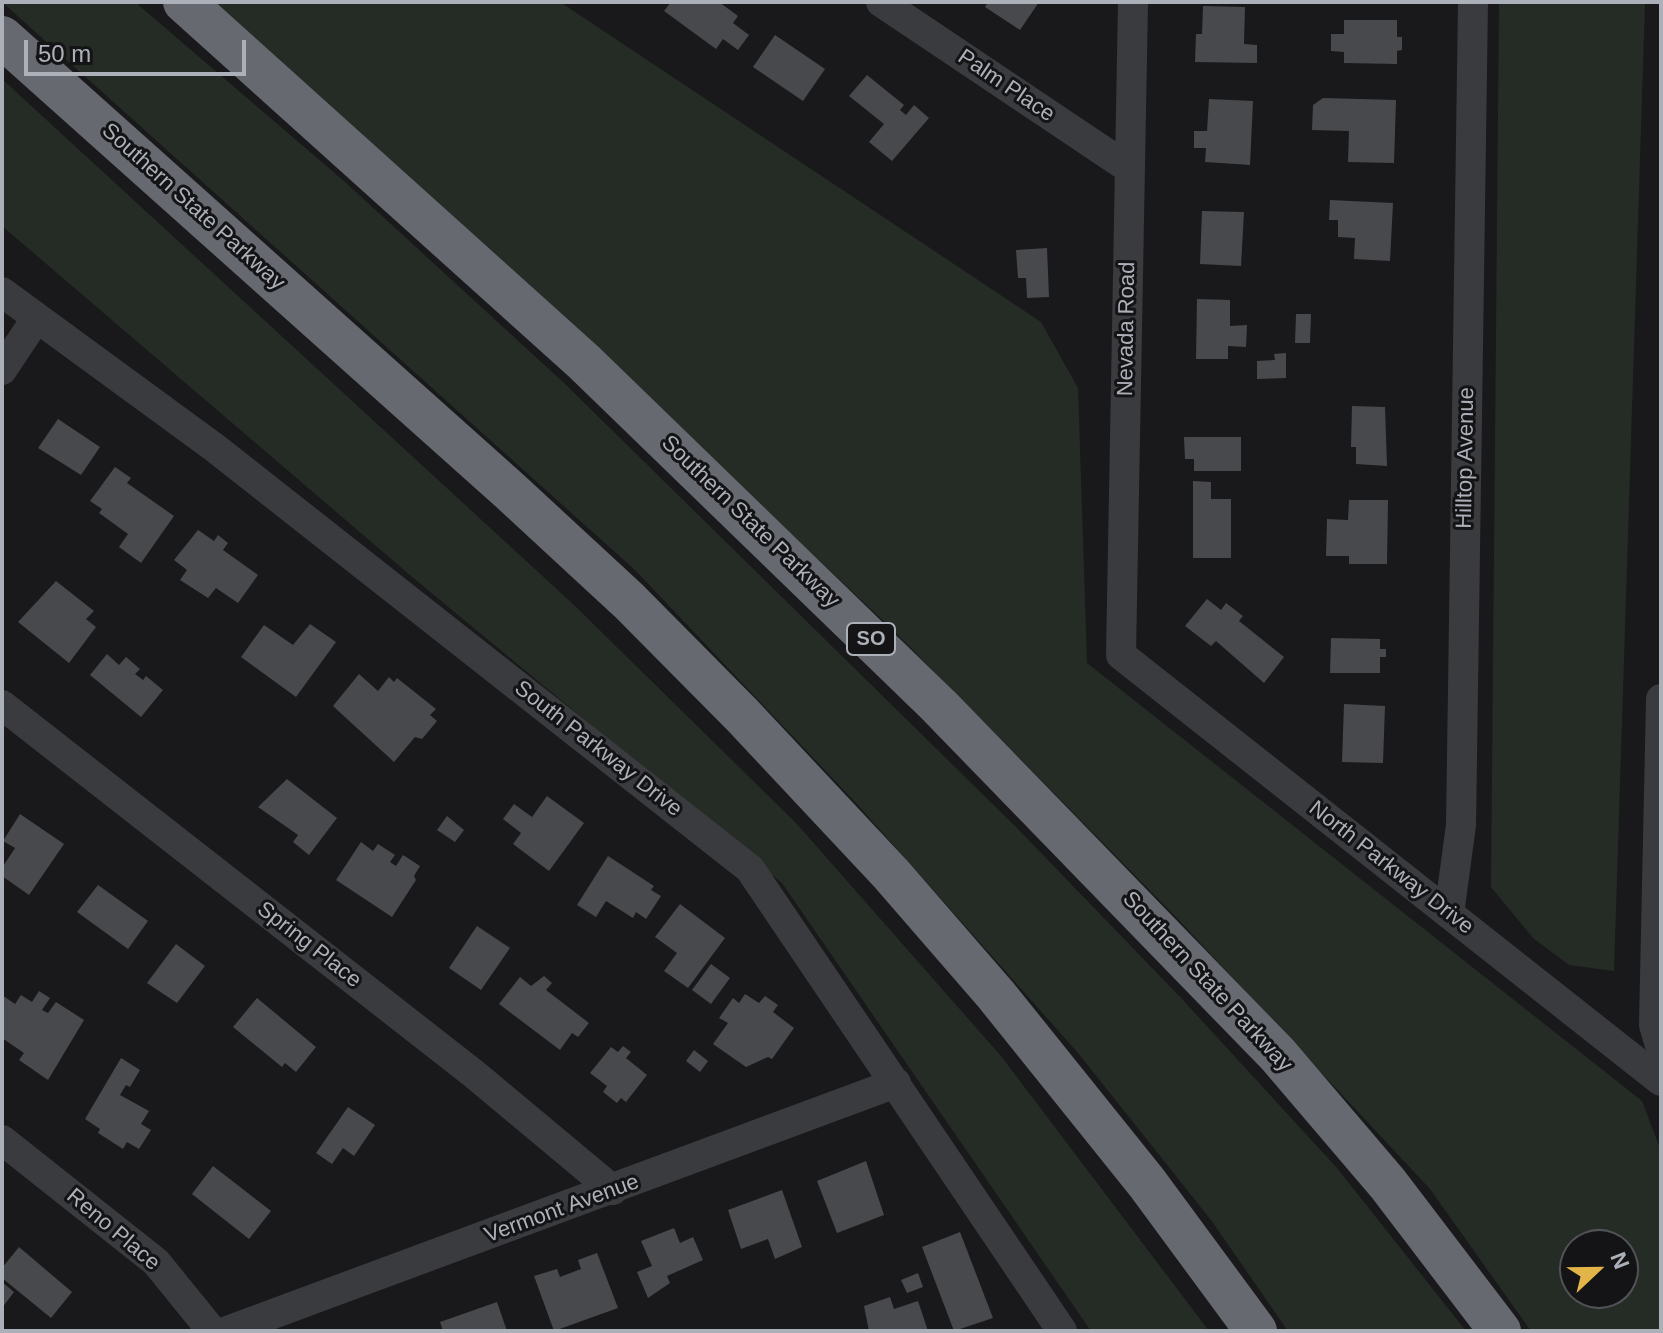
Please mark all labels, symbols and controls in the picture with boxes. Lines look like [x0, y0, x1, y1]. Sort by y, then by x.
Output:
scale bar [28, 24, 250, 74]
text: 50 m [38, 40, 91, 67]
street label: Palm Place [952, 44, 1060, 128]
street label: Southern State Parkway [96, 118, 290, 296]
street label: Nevada Road [1113, 262, 1141, 396]
street label: Hilltop Avenue [1452, 387, 1480, 529]
street label: Southern State Parkway [656, 430, 844, 614]
road number: SO [847, 623, 895, 655]
street label: South Parkway Drive [509, 675, 687, 823]
street label: North Parkway Drive [1303, 796, 1479, 940]
street label: Southern State Parkway [1116, 886, 1298, 1078]
street label: Spring Place [252, 896, 366, 994]
street label: Vermont Avenue [481, 1169, 643, 1249]
street label: Reno Place [61, 1183, 165, 1277]
north arrow [1559, 1229, 1639, 1309]
text: N [1605, 1249, 1634, 1273]

